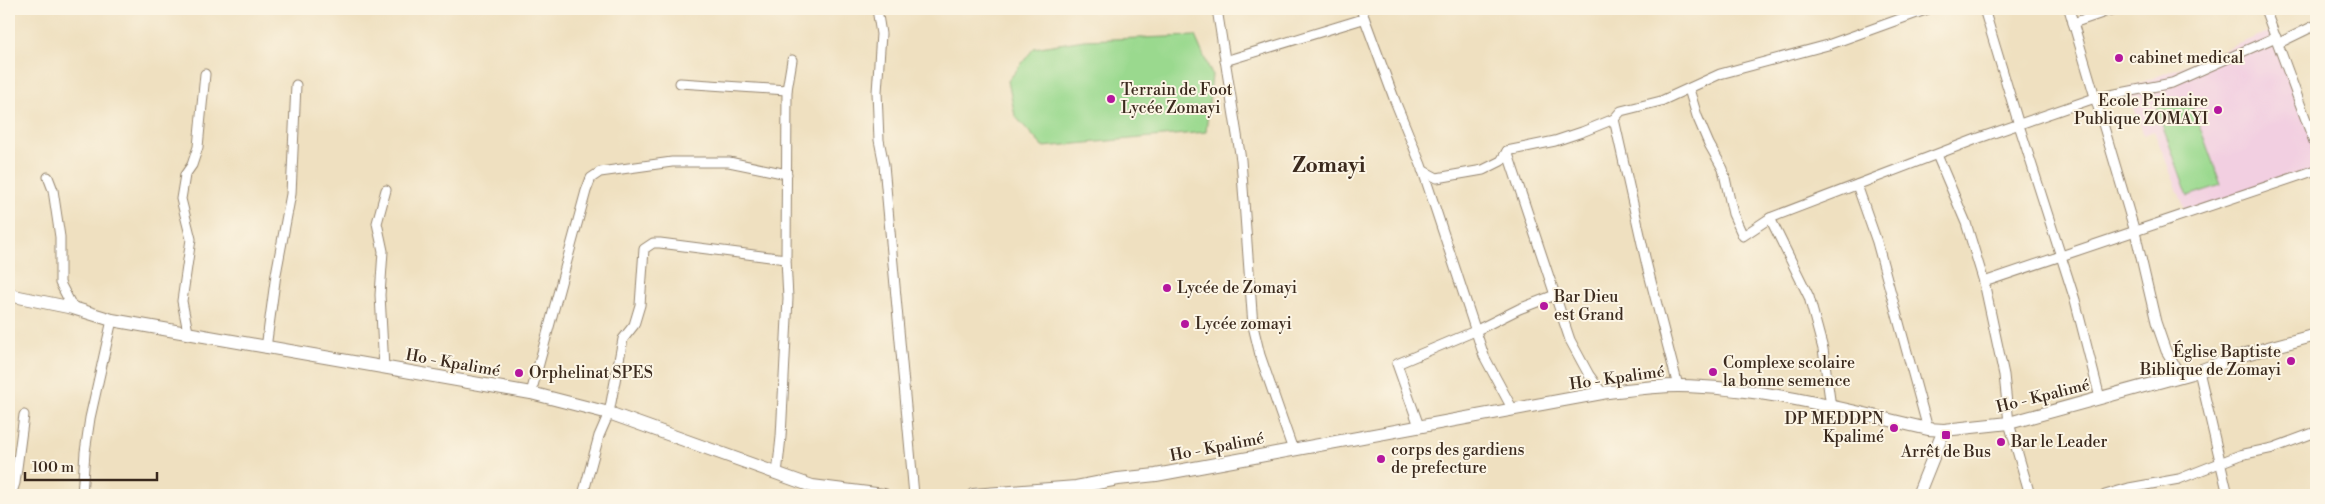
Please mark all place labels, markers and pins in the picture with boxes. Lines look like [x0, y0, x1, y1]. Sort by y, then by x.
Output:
place label: cabinet medical [2129, 48, 2244, 68]
marker: cabinet medical [2113, 52, 2125, 64]
place label: Terrain de Foot Lycée Zomayi [1121, 80, 1233, 118]
place label: Ecole Primaire Publique ZOMAYI [2074, 91, 2208, 129]
marker: Terrain de Foot Lycée Zomayi [1105, 93, 1117, 105]
marker: Ecole Primaire Publique ZOMAYI [2212, 104, 2224, 116]
place label: Lycée de Zomayi [1177, 278, 1297, 298]
marker: Lycée de Zomayi [1161, 282, 1173, 294]
place label: Bar Dieu est Grand [1553, 287, 1624, 325]
marker: Bar Dieu est Grand [1538, 300, 1550, 312]
place label: Lycée zomayi [1195, 314, 1292, 334]
marker: Lycée zomayi [1179, 318, 1191, 330]
place label: Église Baptiste Biblique de Zomayi [2139, 340, 2281, 380]
place label: Complexe scolaire la bonne semence [1723, 353, 1855, 391]
marker: Église Baptiste Biblique de Zomayi [2285, 355, 2297, 367]
place label: Orphelinat SPES [529, 363, 653, 383]
marker: Complexe scolaire la bonne semence [1707, 366, 1719, 378]
marker: Orphelinat SPES [513, 367, 525, 379]
place label: DP MEDDPN Kpalimé [1784, 409, 1884, 447]
marker: DP MEDDPN Kpalimé [1888, 422, 1900, 434]
marker: Arrêt de Bus [1940, 429, 1952, 441]
place label: Bar le Leader [2010, 432, 2108, 452]
marker: Bar le Leader [1995, 436, 2007, 448]
place label: corps des gardiens de prefecture [1391, 440, 1525, 478]
place label: Arrêt de Bus [1900, 442, 1991, 462]
marker: corps des gardiens de prefecture [1375, 453, 1387, 465]

